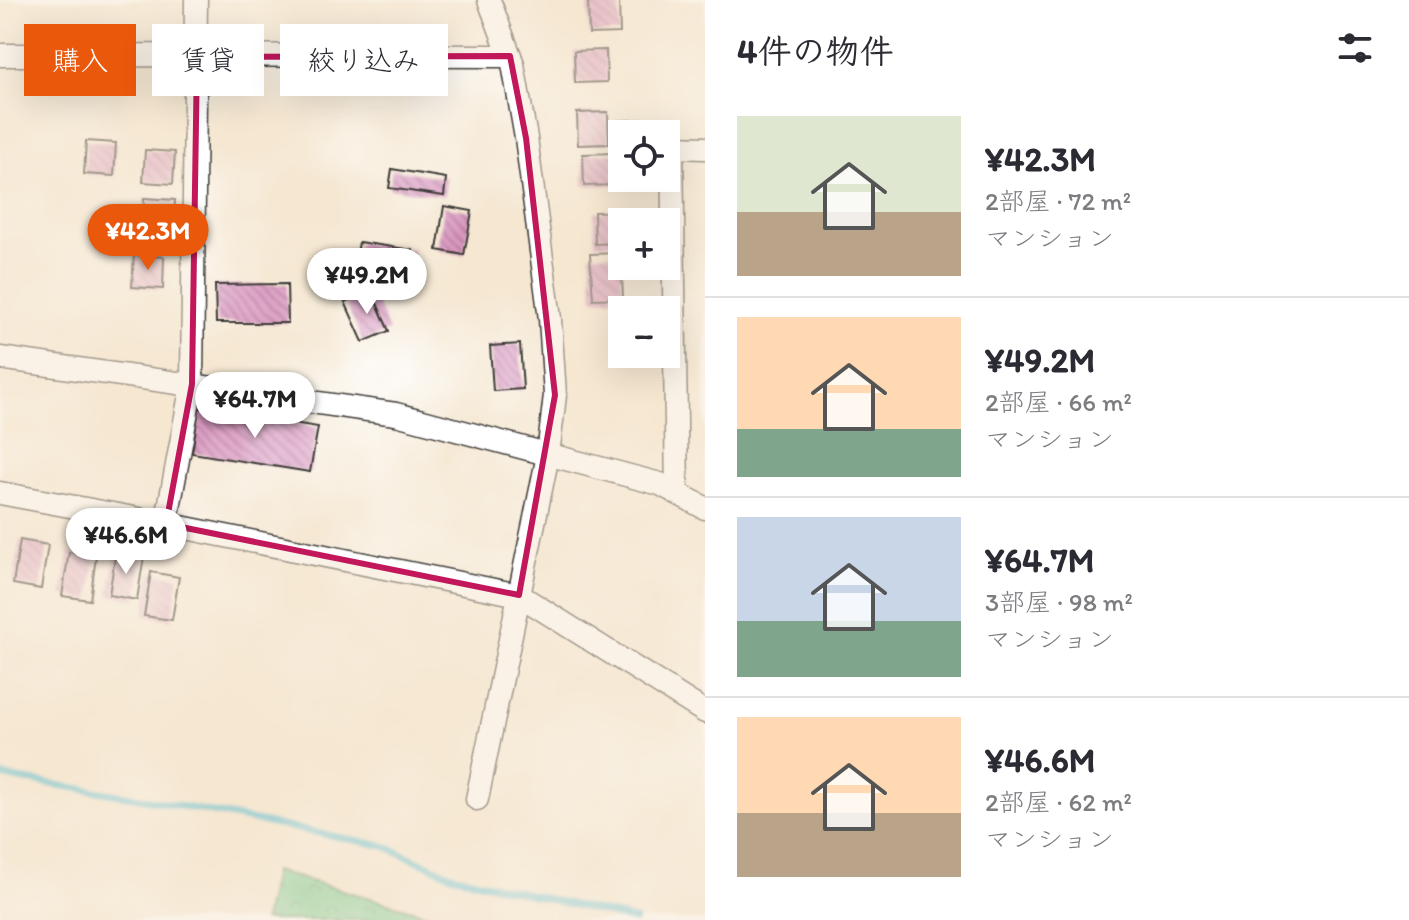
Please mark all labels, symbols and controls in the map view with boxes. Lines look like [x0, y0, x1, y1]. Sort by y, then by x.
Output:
chip: 購入 [24, 24, 136, 96]
chip: 賃貸 [152, 24, 264, 96]
chip: 絞り込み [280, 24, 448, 96]
icon: filters [1333, 26, 1377, 70]
text: 4件の物件 [737, 31, 893, 72]
map controls [608, 120, 680, 368]
button: locate [608, 120, 680, 192]
text: ¥42.3M [985, 139, 1096, 180]
icon: home [801, 148, 897, 244]
text: 2部屋 · 72 m² [985, 185, 1131, 217]
pin: ¥42.3M [83, 204, 213, 272]
button: + [608, 208, 680, 280]
text: ¥42.3M [106, 214, 190, 246]
text: マンション [985, 222, 1114, 254]
pin: ¥49.2M [302, 248, 432, 316]
text: ¥49.2M [325, 258, 409, 290]
button: − [608, 296, 680, 368]
text: ¥49.2M [985, 340, 1095, 381]
icon: home [801, 349, 897, 445]
pin: ¥64.7M [190, 372, 320, 440]
text: ¥64.7M [213, 382, 297, 414]
text: 2部屋 · 66 m² [985, 386, 1132, 418]
text: マンション [985, 423, 1114, 455]
pin: ¥46.6M [61, 508, 191, 576]
text: ¥46.6M [84, 518, 168, 550]
text: ¥64.7M [985, 540, 1094, 581]
icon: home [801, 549, 897, 645]
text: 3部屋 · 98 m² [985, 586, 1133, 618]
text: マンション [985, 623, 1114, 655]
text: ¥46.6M [985, 740, 1096, 781]
icon: home [801, 749, 897, 845]
text: 2部屋 · 62 m² [985, 786, 1132, 818]
text: マンション [985, 823, 1114, 855]

